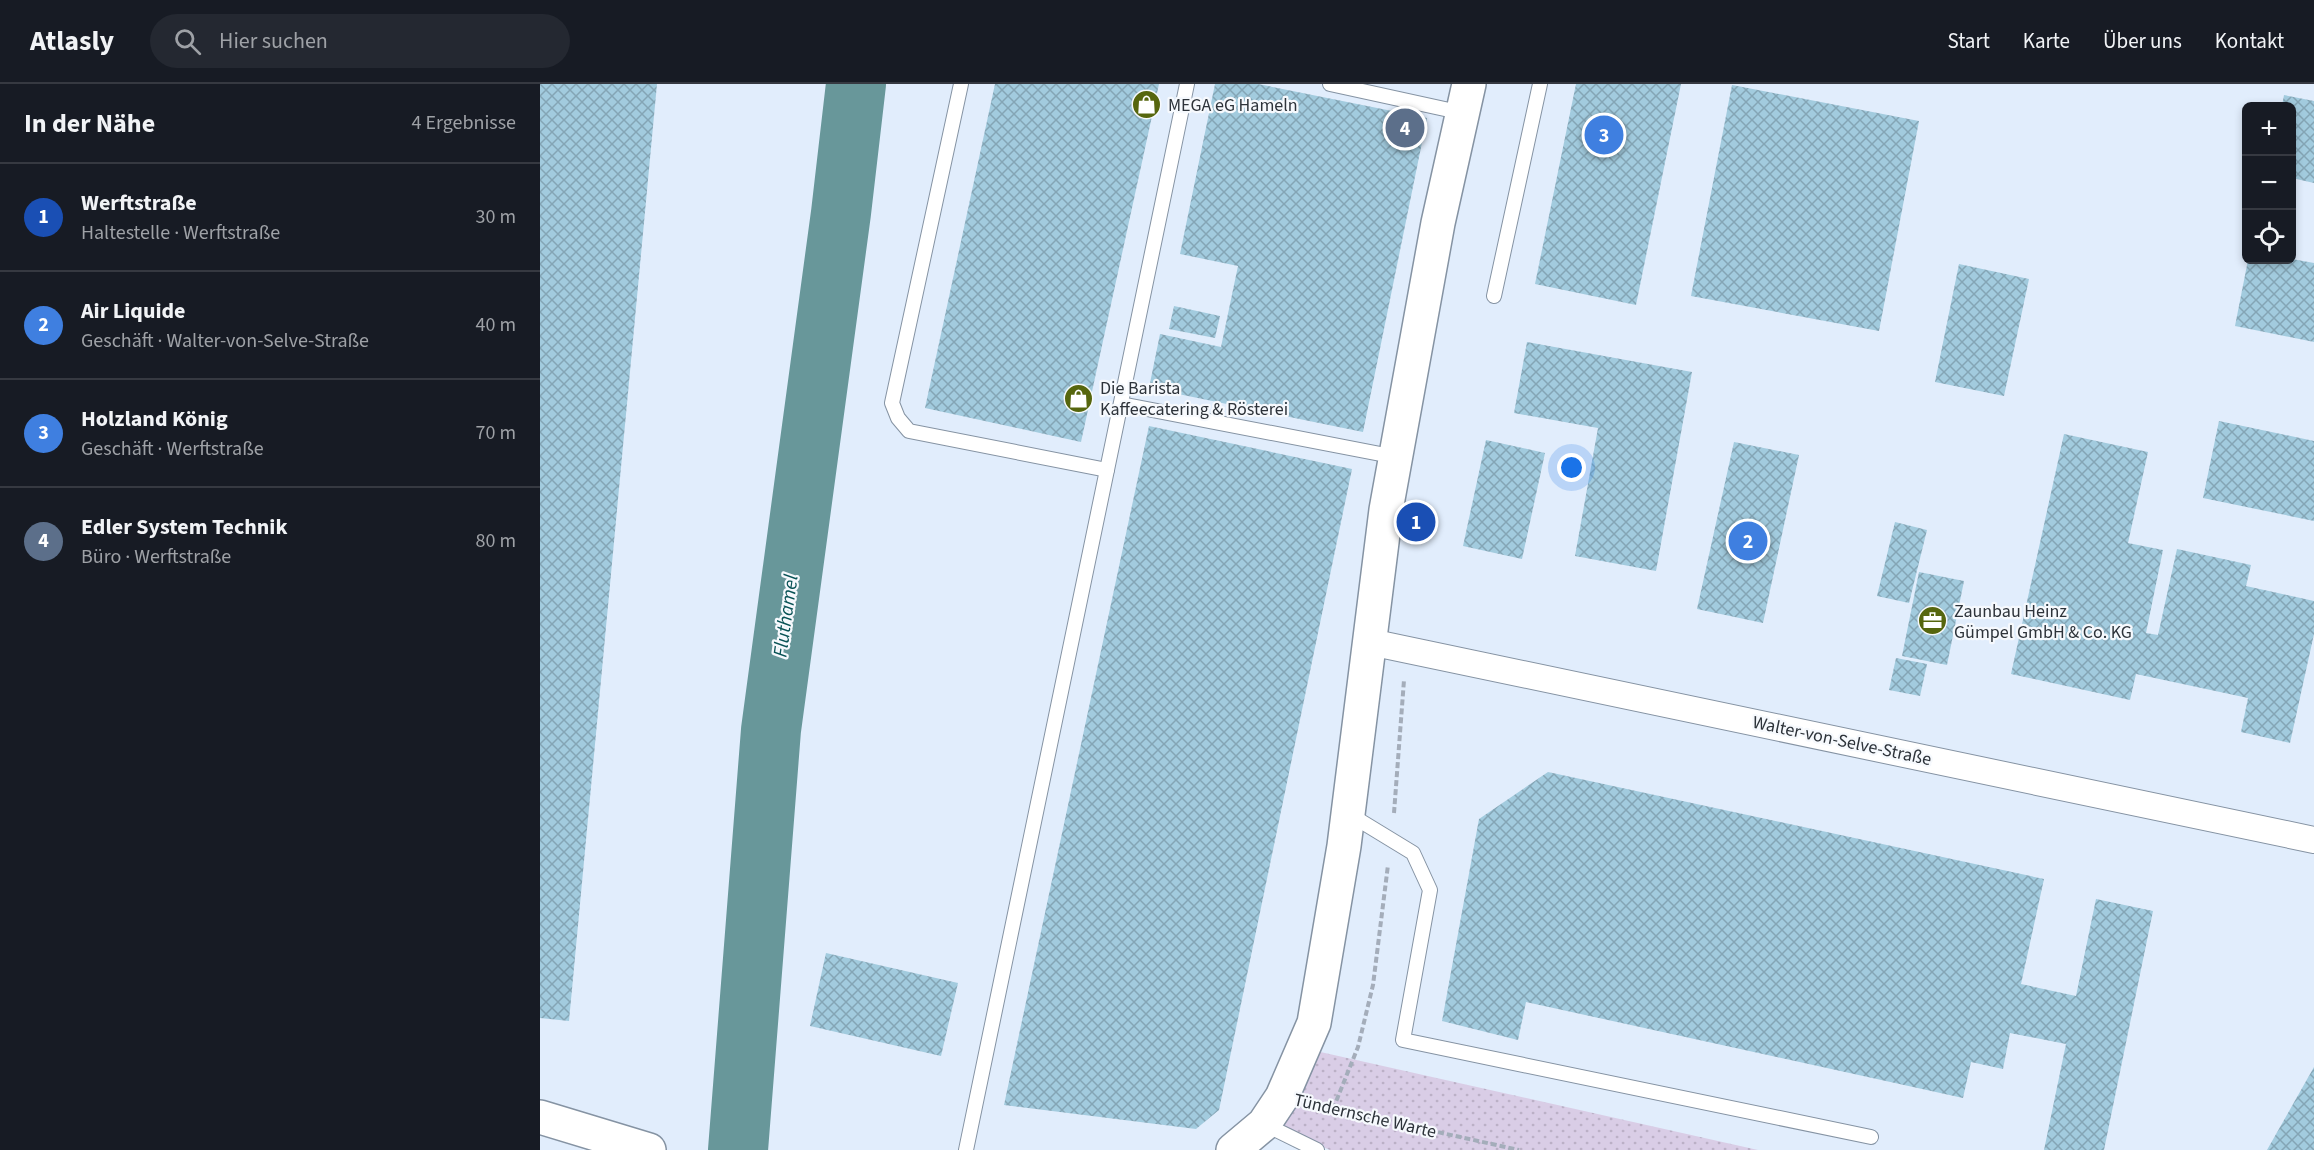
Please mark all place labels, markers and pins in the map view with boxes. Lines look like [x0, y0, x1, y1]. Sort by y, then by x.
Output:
shop icon: MEGA eG Hameln [1131, 89, 1163, 121]
place label: MEGA eG Hameln [1168, 93, 1298, 118]
pin: 4 [1386, 106, 1424, 150]
pin: 3 [1584, 112, 1624, 158]
place label: Die Barista Kaffeecatering & Rösterei [1100, 376, 1288, 422]
shop icon: Die Barista Kaffeecatering & Rösterei [1063, 382, 1095, 414]
pin: 1 [1396, 500, 1436, 544]
pin: 2 [1728, 518, 1768, 564]
place label: Zaunbau Heinz Gümpel GmbH & Co. KG [1954, 599, 2132, 645]
office icon: Zaunbau Heinz Gümpel GmbH & Co. KG [1917, 605, 1949, 637]

